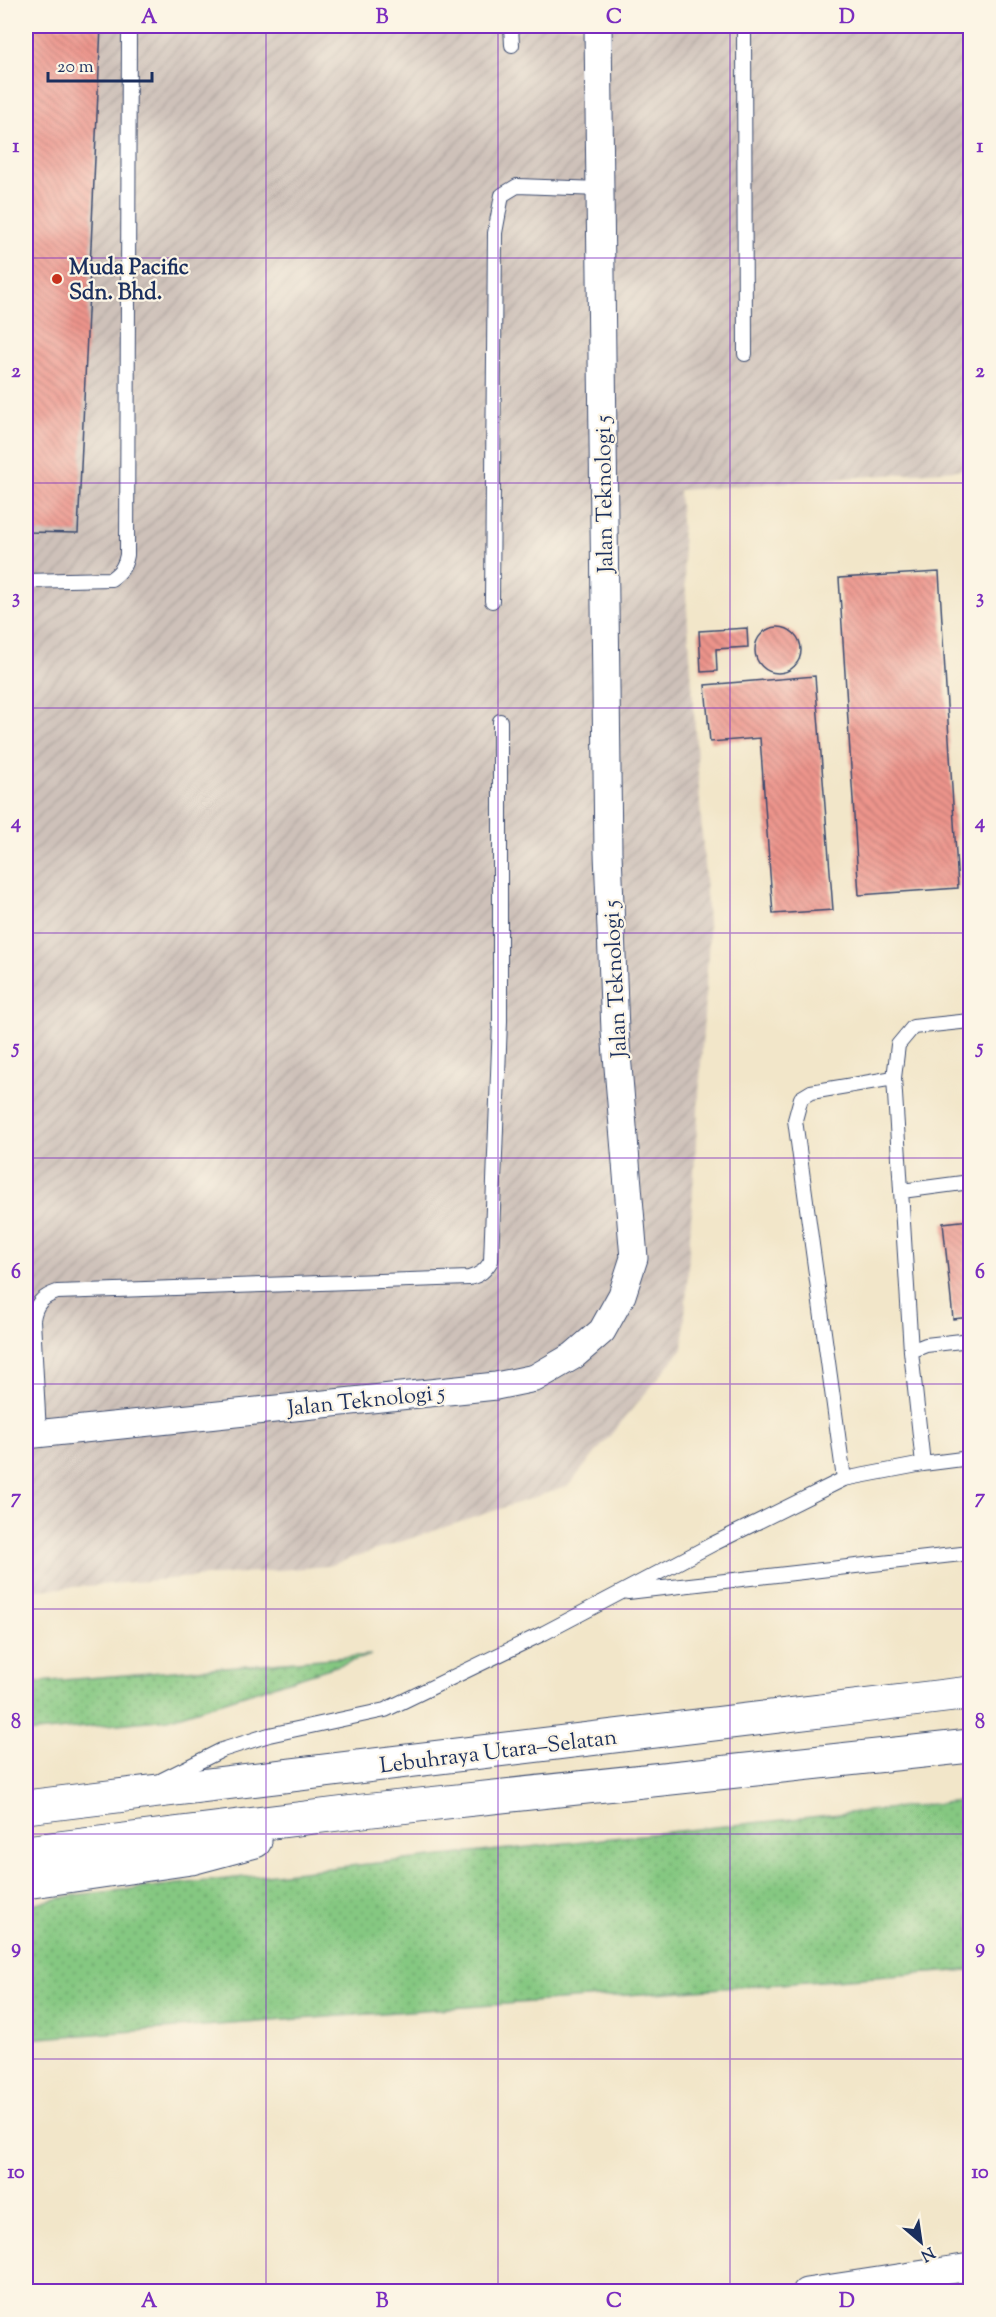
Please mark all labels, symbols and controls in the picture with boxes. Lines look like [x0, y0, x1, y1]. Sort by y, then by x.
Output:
text: A [141, 4, 158, 33]
text: B [376, 4, 389, 33]
text: C [606, 4, 622, 33]
text: D [839, 4, 855, 33]
scale bar [48, 45, 152, 83]
text: 20 m [57, 55, 94, 81]
text: 1 [13, 133, 20, 162]
text: 1 [977, 133, 984, 162]
place label: Muda Pacific Sdn. Bhd. [69, 253, 189, 310]
marker: Muda Pacific Sdn. Bhd. [50, 272, 64, 286]
text: 2 [11, 358, 21, 387]
text: 2 [975, 358, 985, 387]
street label: Jalan Teknologi 5 [589, 414, 623, 574]
text: 3 [12, 584, 20, 613]
text: 3 [976, 584, 984, 613]
text: 4 [10, 809, 21, 838]
text: 4 [974, 809, 985, 838]
street label: Jalan Teknologi 5 [597, 899, 637, 1060]
text: 5 [11, 1034, 20, 1063]
text: 5 [975, 1034, 984, 1063]
text: 6 [11, 1259, 21, 1288]
text: 6 [975, 1259, 985, 1288]
street label: Jalan Teknologi 5 [285, 1378, 447, 1426]
text: 7 [11, 1484, 22, 1513]
text: 7 [975, 1484, 986, 1513]
text: 8 [11, 1709, 21, 1738]
text: 8 [975, 1709, 985, 1738]
street label: Lebuhraya Utara–Selatan [378, 1723, 619, 1783]
text: 9 [11, 1934, 21, 1963]
text: 9 [975, 1934, 985, 1963]
text: 10 [7, 2159, 25, 2188]
text: 10 [971, 2159, 989, 2188]
north arrow [891, 2212, 951, 2272]
text: N [916, 2240, 938, 2266]
text: A [141, 2288, 158, 2317]
text: B [376, 2288, 389, 2317]
text: C [606, 2288, 622, 2317]
text: D [839, 2288, 855, 2317]

